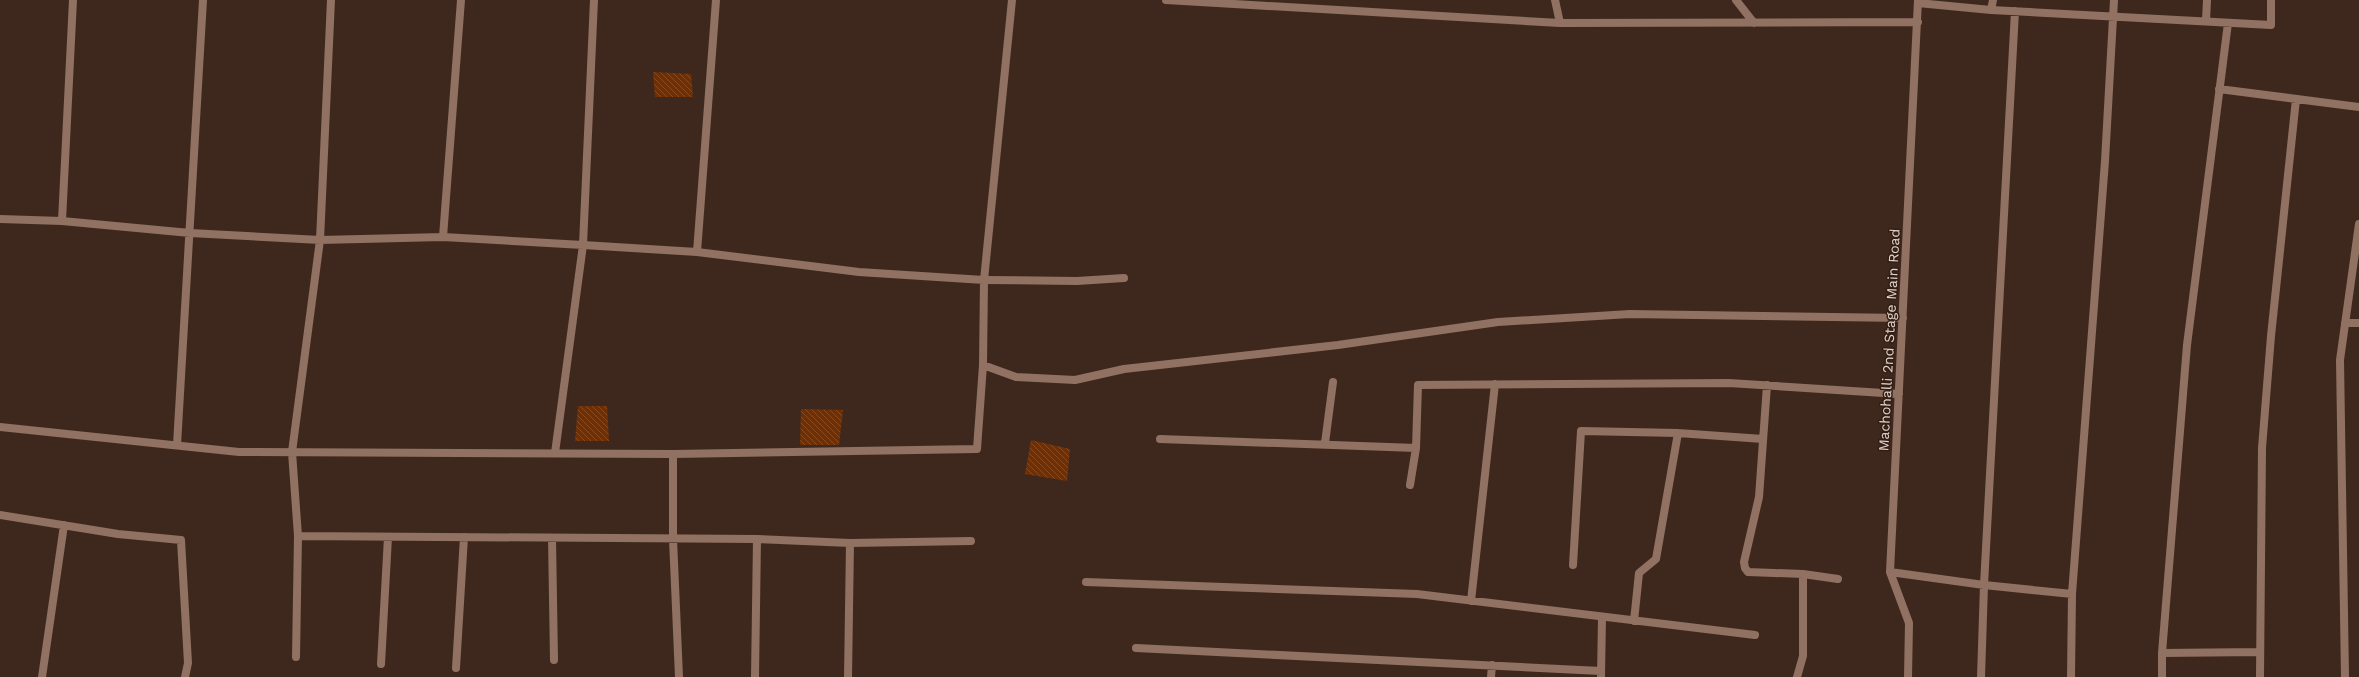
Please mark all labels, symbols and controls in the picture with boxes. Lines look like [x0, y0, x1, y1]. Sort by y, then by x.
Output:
street label: Machohalli 2nd Stage Main Road [1875, 228, 1903, 452]

